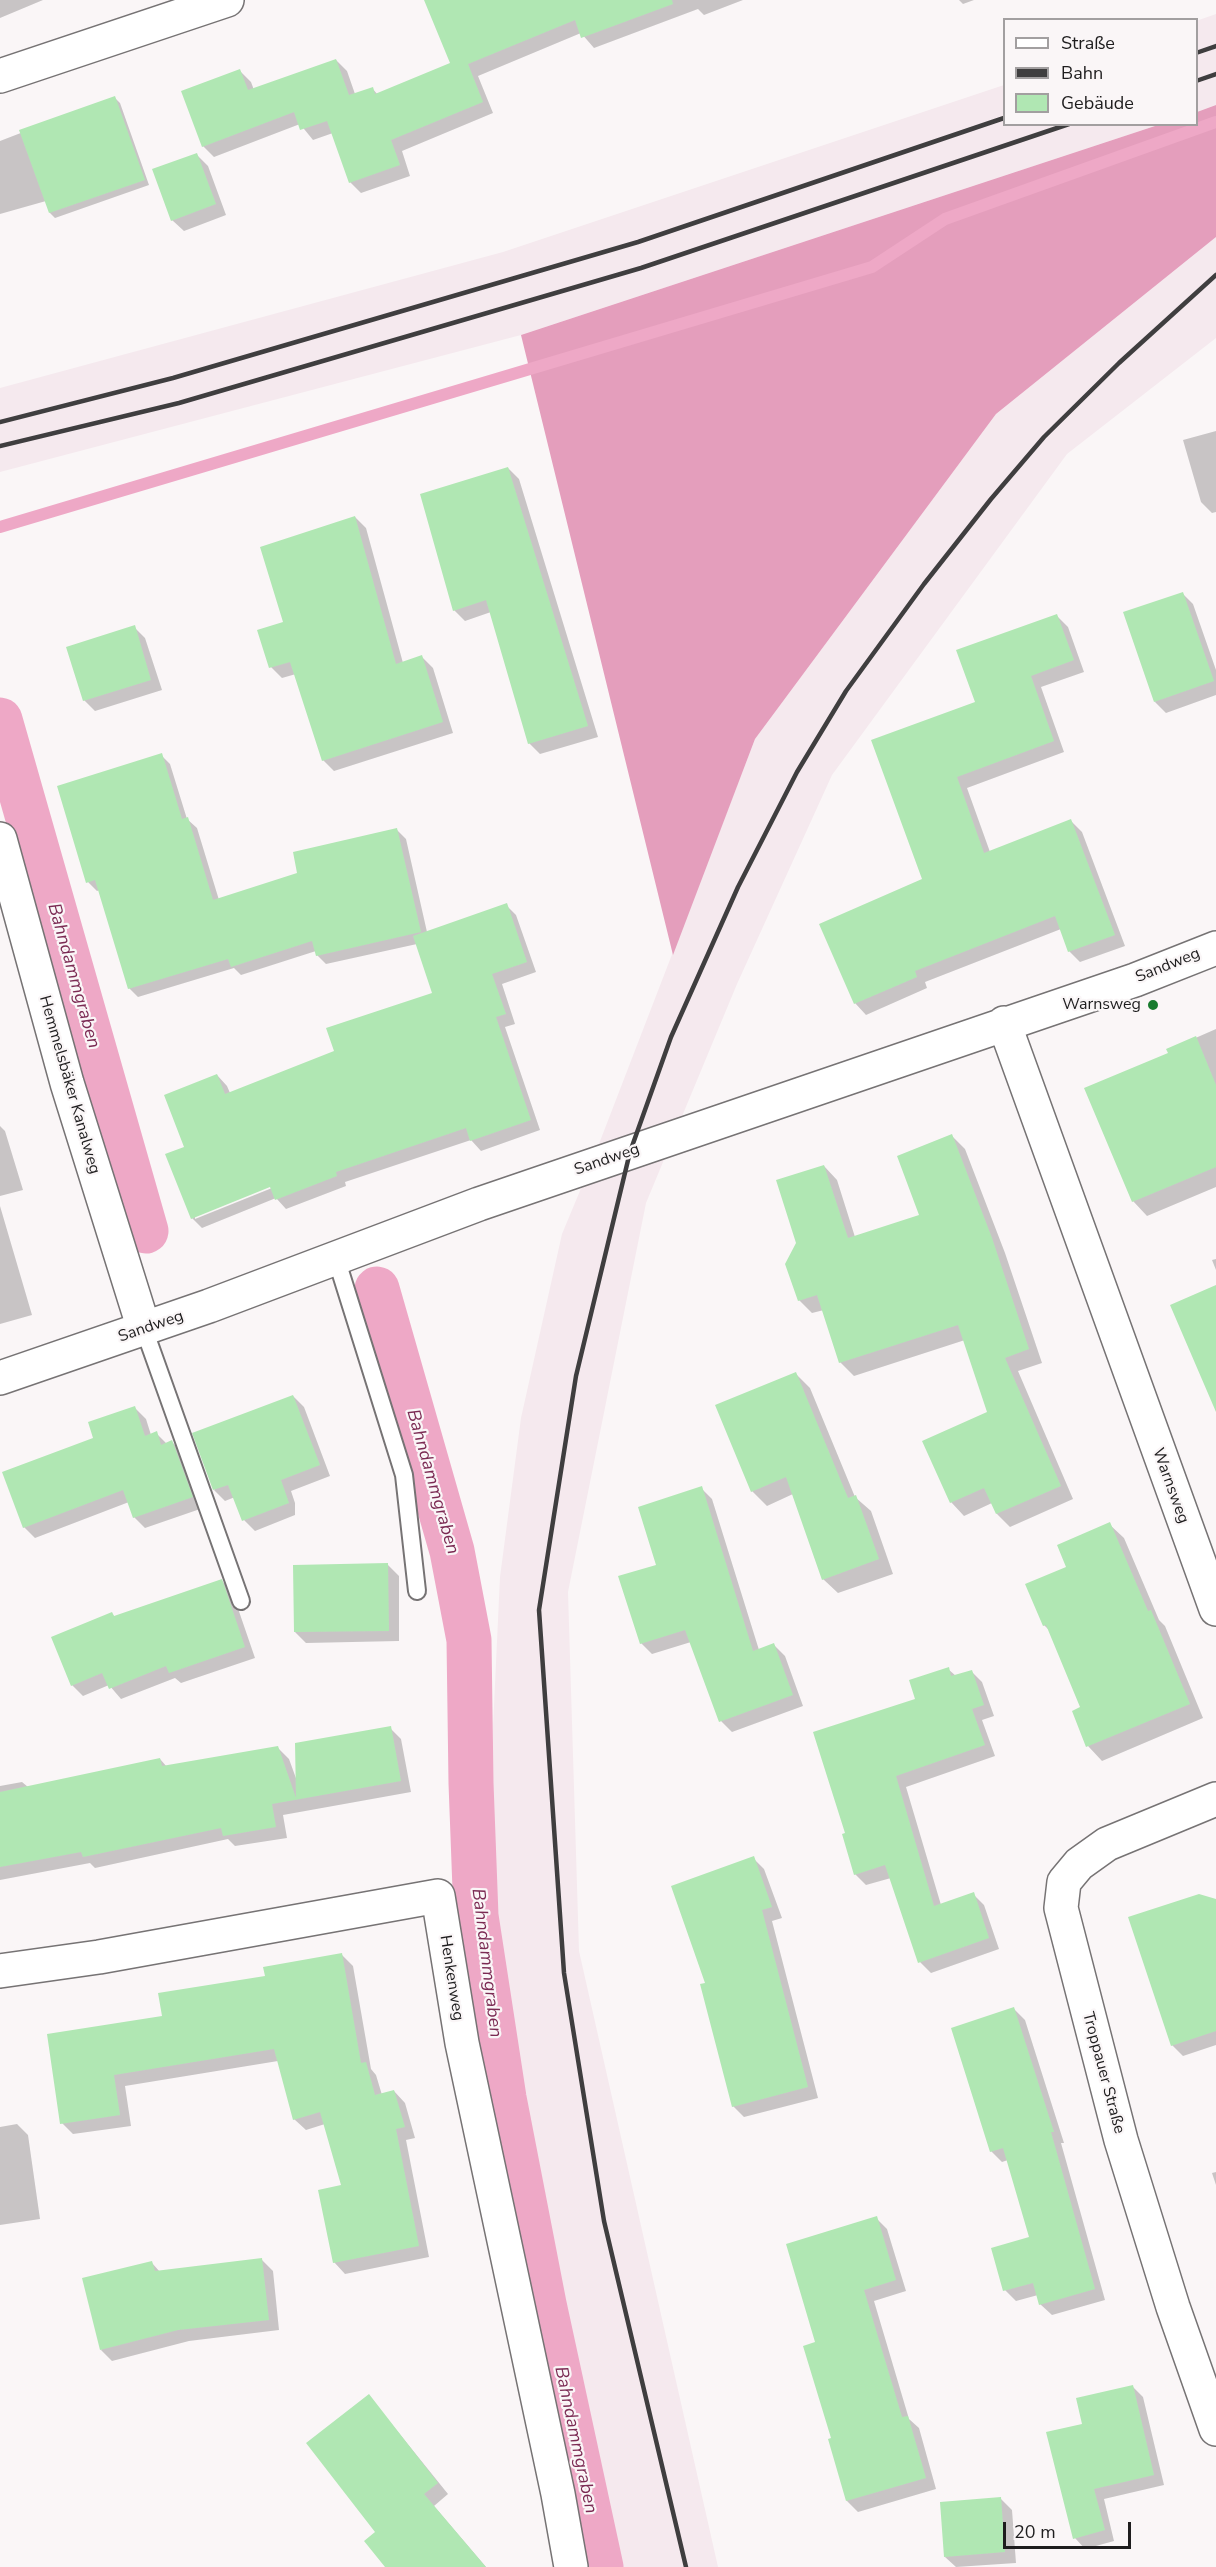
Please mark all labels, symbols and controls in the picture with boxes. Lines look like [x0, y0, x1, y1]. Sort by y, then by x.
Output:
legend [1003, 18, 1198, 126]
text: Straße [1061, 31, 1115, 55]
text: Bahn [1061, 61, 1103, 85]
text: Gebäude [1061, 91, 1134, 115]
water label: Bahndammgraben [42, 901, 104, 1051]
street label: Sandweg [1133, 944, 1203, 988]
street label: Hemmelsbäker Kanalweg [34, 994, 104, 1176]
place label: Warnsweg [1062, 995, 1141, 1015]
marker: Warnsweg [1146, 998, 1160, 1012]
street label: Sandweg [572, 1140, 642, 1180]
street label: Sandweg [116, 1307, 186, 1347]
water label: Bahndammgraben [401, 1407, 463, 1557]
street label: Warnsweg [1148, 1446, 1192, 1526]
water label: Bahndammgraben [466, 1887, 506, 2039]
street label: Henkenweg [435, 1934, 467, 2022]
street label: Troppauer Straße [1078, 2010, 1128, 2136]
water label: Bahndammgraben [549, 2365, 601, 2515]
scale bar [1006, 2510, 1134, 2548]
text: 20 m [1014, 2520, 1056, 2544]

